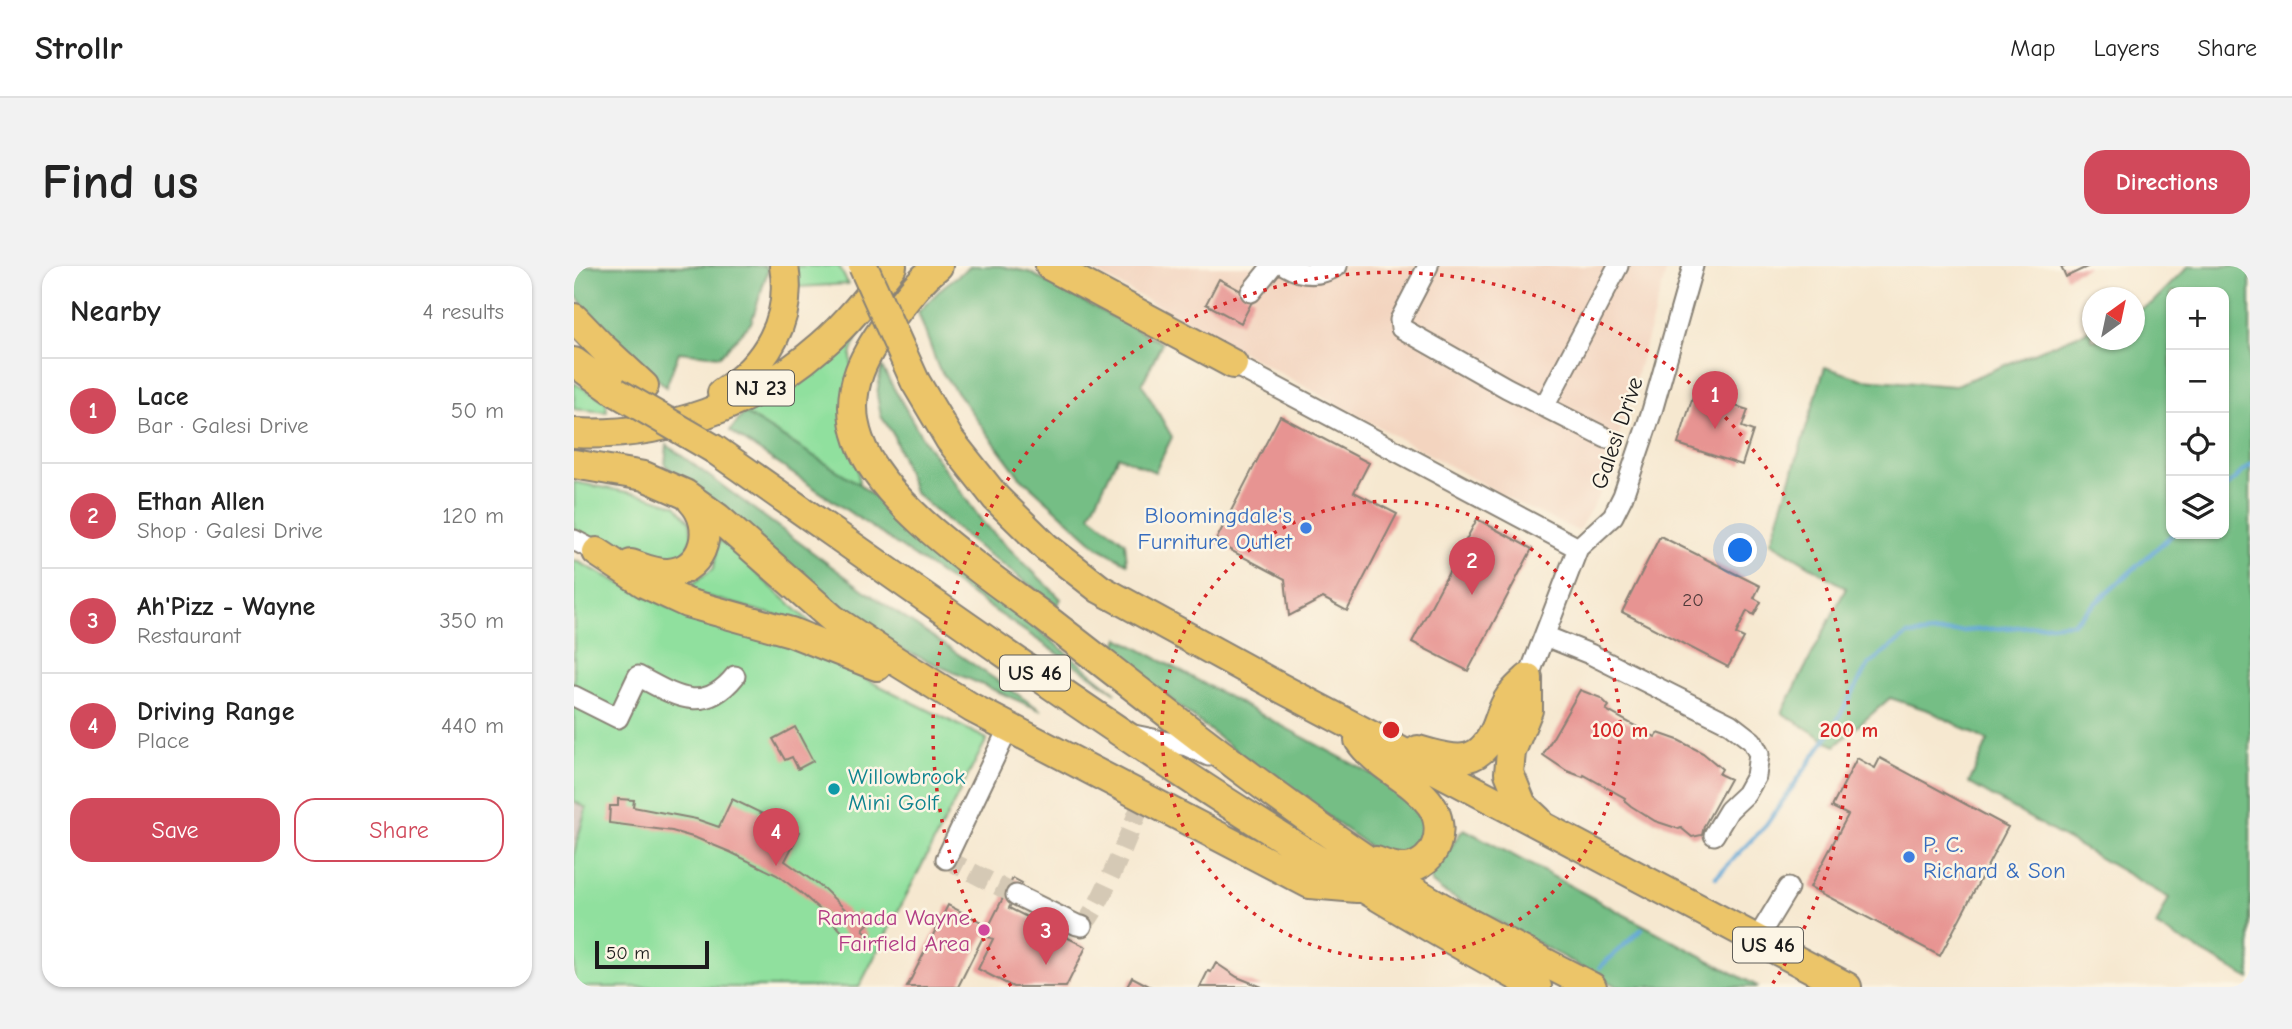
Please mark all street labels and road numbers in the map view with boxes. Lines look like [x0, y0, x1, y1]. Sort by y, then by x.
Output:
road number: NJ 23 [728, 370, 794, 406]
street label: Galesi Drive [1585, 373, 1649, 493]
road number: US 46 [1000, 656, 1070, 690]
road number: US 46 [1733, 928, 1803, 962]

